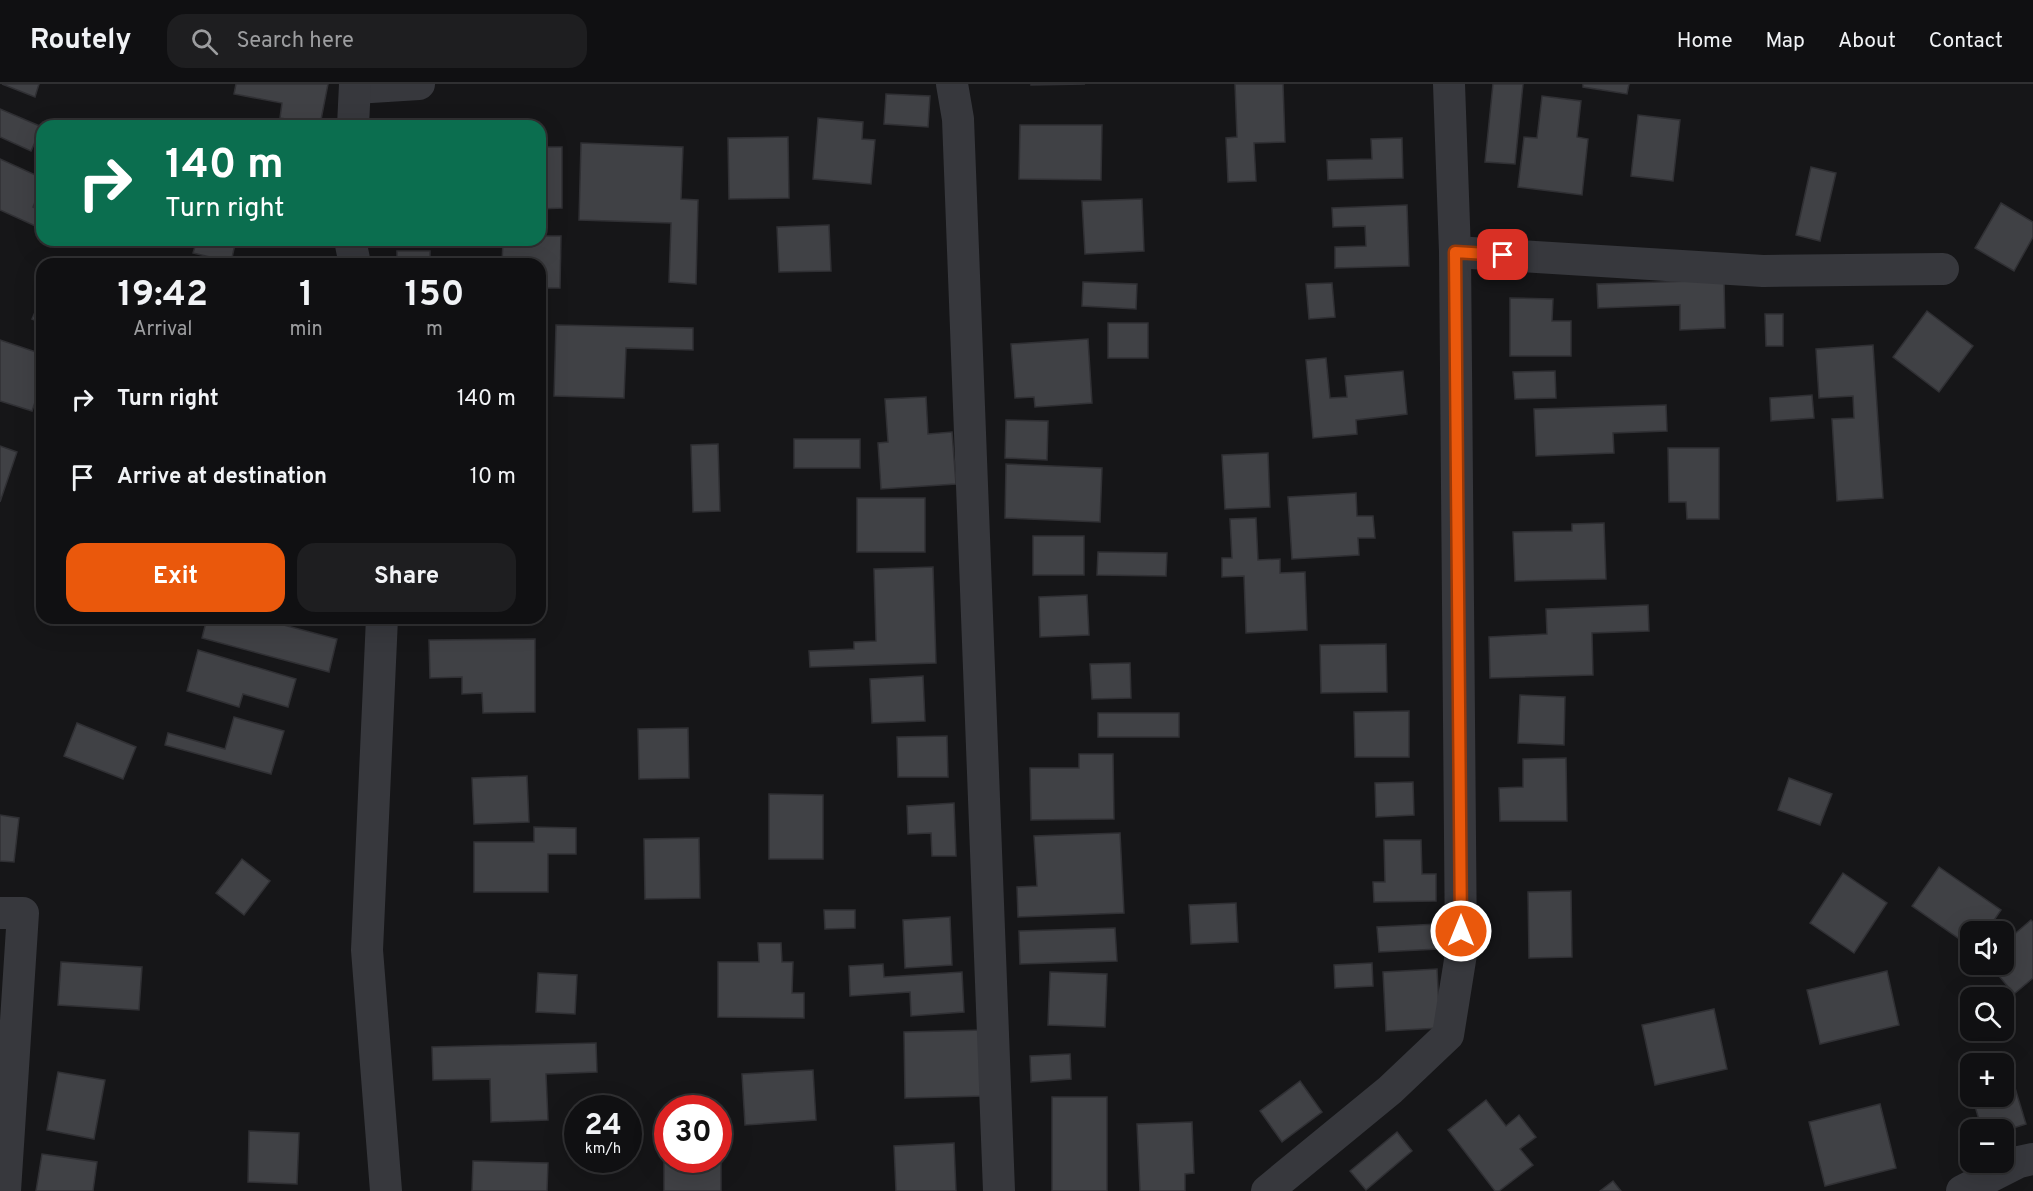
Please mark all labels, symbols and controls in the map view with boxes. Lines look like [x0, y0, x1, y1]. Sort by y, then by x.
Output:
search box [167, 14, 587, 68]
text: Routely [30, 23, 131, 59]
icon: search [188, 25, 221, 58]
text: Search here [236, 28, 354, 55]
text: Home [1677, 28, 1733, 55]
text: Map [1766, 28, 1805, 55]
text: About [1838, 28, 1896, 55]
text: Contact [1929, 28, 2003, 55]
text: 140 m [165, 140, 284, 193]
icon: right [66, 144, 144, 222]
text: Turn right [165, 192, 284, 226]
pin [1477, 229, 1528, 280]
icon: arrive [1486, 238, 1519, 271]
text: 19:42 [118, 273, 208, 319]
text: 1 [299, 273, 313, 319]
text: 150 [404, 273, 464, 319]
text: Arrival [133, 317, 193, 343]
text: min [290, 317, 323, 343]
text: m [426, 317, 443, 343]
icon: right [66, 383, 99, 416]
text: Turn right [117, 386, 219, 413]
text: 140 m [457, 386, 516, 413]
icon: arrive [66, 461, 99, 494]
text: Arrive at destination [117, 464, 327, 491]
text: 10 m [470, 464, 516, 491]
button: Exit [66, 543, 285, 612]
button: Share [297, 543, 516, 612]
position arrow [1429, 899, 1493, 963]
map controls [1960, 921, 2014, 1173]
button: sound [1960, 921, 2014, 975]
button: search [1960, 987, 2014, 1041]
button: + [1960, 1053, 2014, 1107]
speed limit sign: 30 [654, 1095, 732, 1173]
text: 24 [584, 1108, 622, 1145]
button: − [1960, 1119, 2014, 1173]
text: km/h [585, 1140, 621, 1159]

